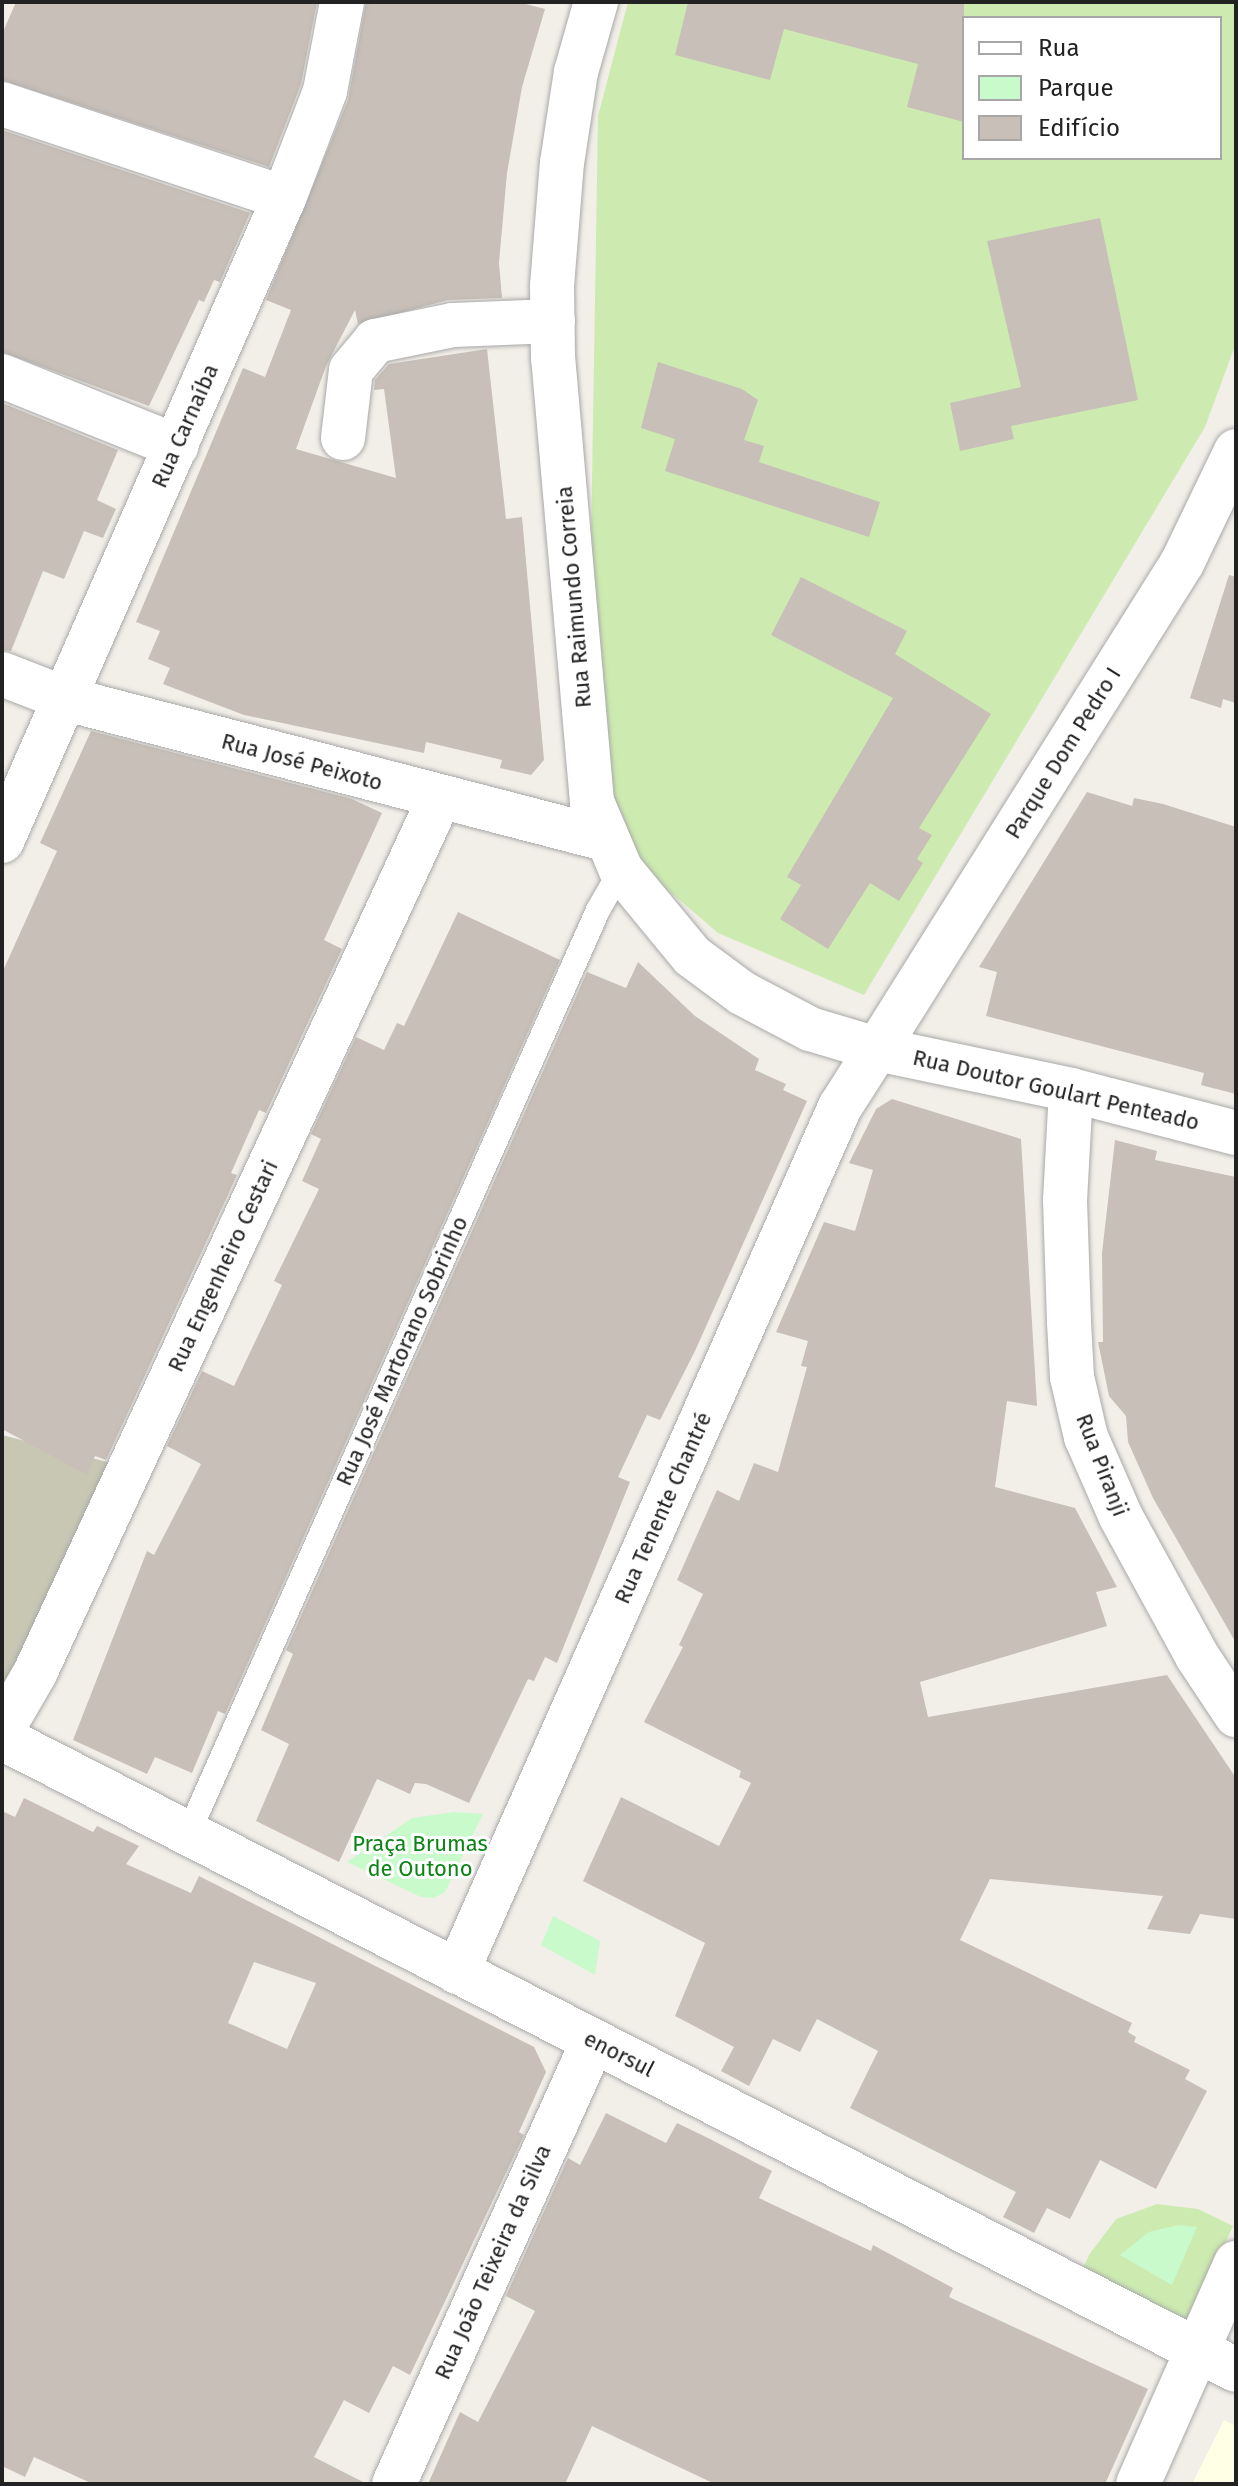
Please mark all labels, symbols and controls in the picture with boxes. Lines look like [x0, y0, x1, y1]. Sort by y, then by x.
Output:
legend [962, 16, 1222, 160]
text: Rua [1038, 34, 1080, 62]
text: Parque [1038, 74, 1114, 102]
text: Edifício [1038, 114, 1120, 142]
street label: Rua Carnaíba [146, 360, 224, 492]
street label: Rua Raimundo Correia [551, 485, 597, 709]
street label: Parque Dom Pedro I [1000, 662, 1126, 844]
street label: Rua José Peixoto [219, 728, 385, 796]
street label: Rua Doutor Goulart Penteado [910, 1044, 1202, 1136]
street label: Rua Engenheiro Cestari [162, 1156, 284, 1376]
street label: Rua José Martorano Sobrinho [331, 1212, 473, 1490]
street label: Rua Tenente Chantré [609, 1408, 717, 1608]
street label: Rua Piranji [1070, 1410, 1134, 1520]
park label: Praça Brumas de Outono [352, 1830, 488, 1882]
street label: enorsul [579, 2025, 659, 2083]
street label: Rua João Teixeira da Silva [429, 2140, 557, 2384]

